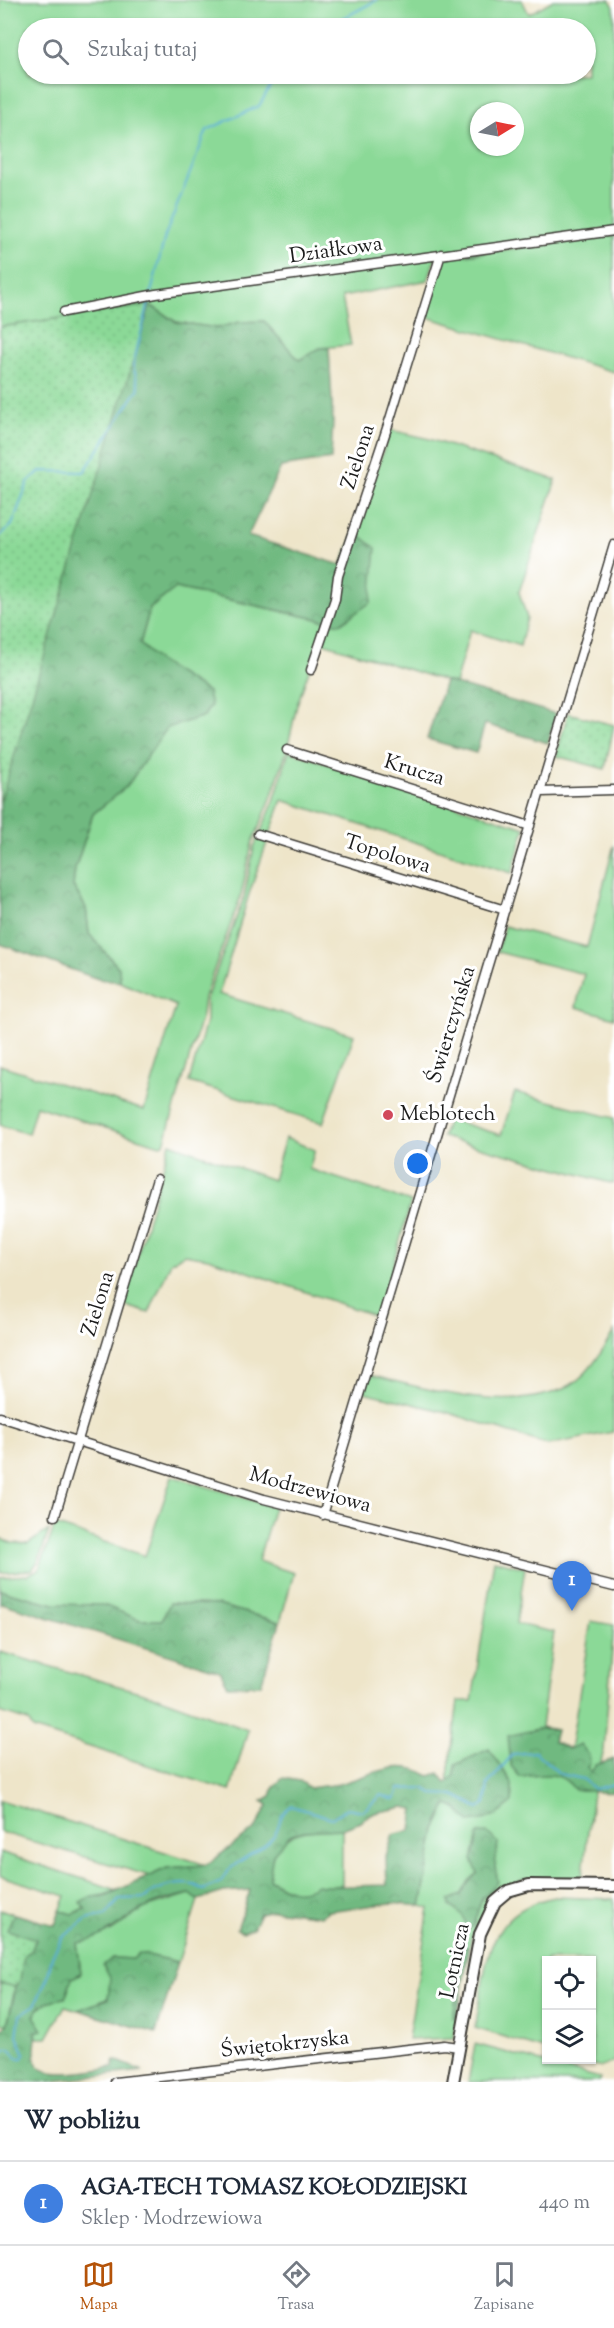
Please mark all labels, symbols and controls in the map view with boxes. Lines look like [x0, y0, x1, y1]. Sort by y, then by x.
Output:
search box [18, 18, 596, 84]
icon: search [39, 35, 72, 68]
text: Szukaj tutaj [87, 35, 198, 67]
north arrow [470, 102, 524, 156]
street label: Działkowa [288, 230, 385, 272]
street label: Zielona [334, 420, 384, 493]
street label: Krucza [380, 748, 448, 794]
street label: Topolowa [340, 828, 434, 882]
street label: Świerczyńska [420, 962, 484, 1087]
place label: Meblotech [400, 1100, 496, 1130]
marker: Meblotech [381, 1108, 395, 1122]
your location [403, 1149, 432, 1178]
street label: Zielona [75, 1267, 123, 1340]
street label: Modrzewiowa [246, 1460, 375, 1522]
pin: 1 [552, 1562, 592, 1611]
street label: Lotnicza [433, 1920, 479, 2002]
map controls [542, 1956, 596, 2064]
button: locate [542, 1956, 596, 2010]
button: layers [542, 2010, 596, 2064]
street label: Świętokrzyska [219, 2023, 351, 2067]
text: W pobliżu [24, 2103, 140, 2140]
text: AGA-TECH TOMASZ KOŁODZIEJSKI [81, 2173, 467, 2205]
text: 1 [40, 2189, 47, 2218]
text: 440 m [539, 2189, 590, 2218]
text: Sklep · Modrzewiowa [81, 2205, 262, 2234]
tab: Mapa [80, 2258, 118, 2317]
tab: Trasa [278, 2258, 314, 2317]
tab: Zapisane [474, 2258, 534, 2317]

